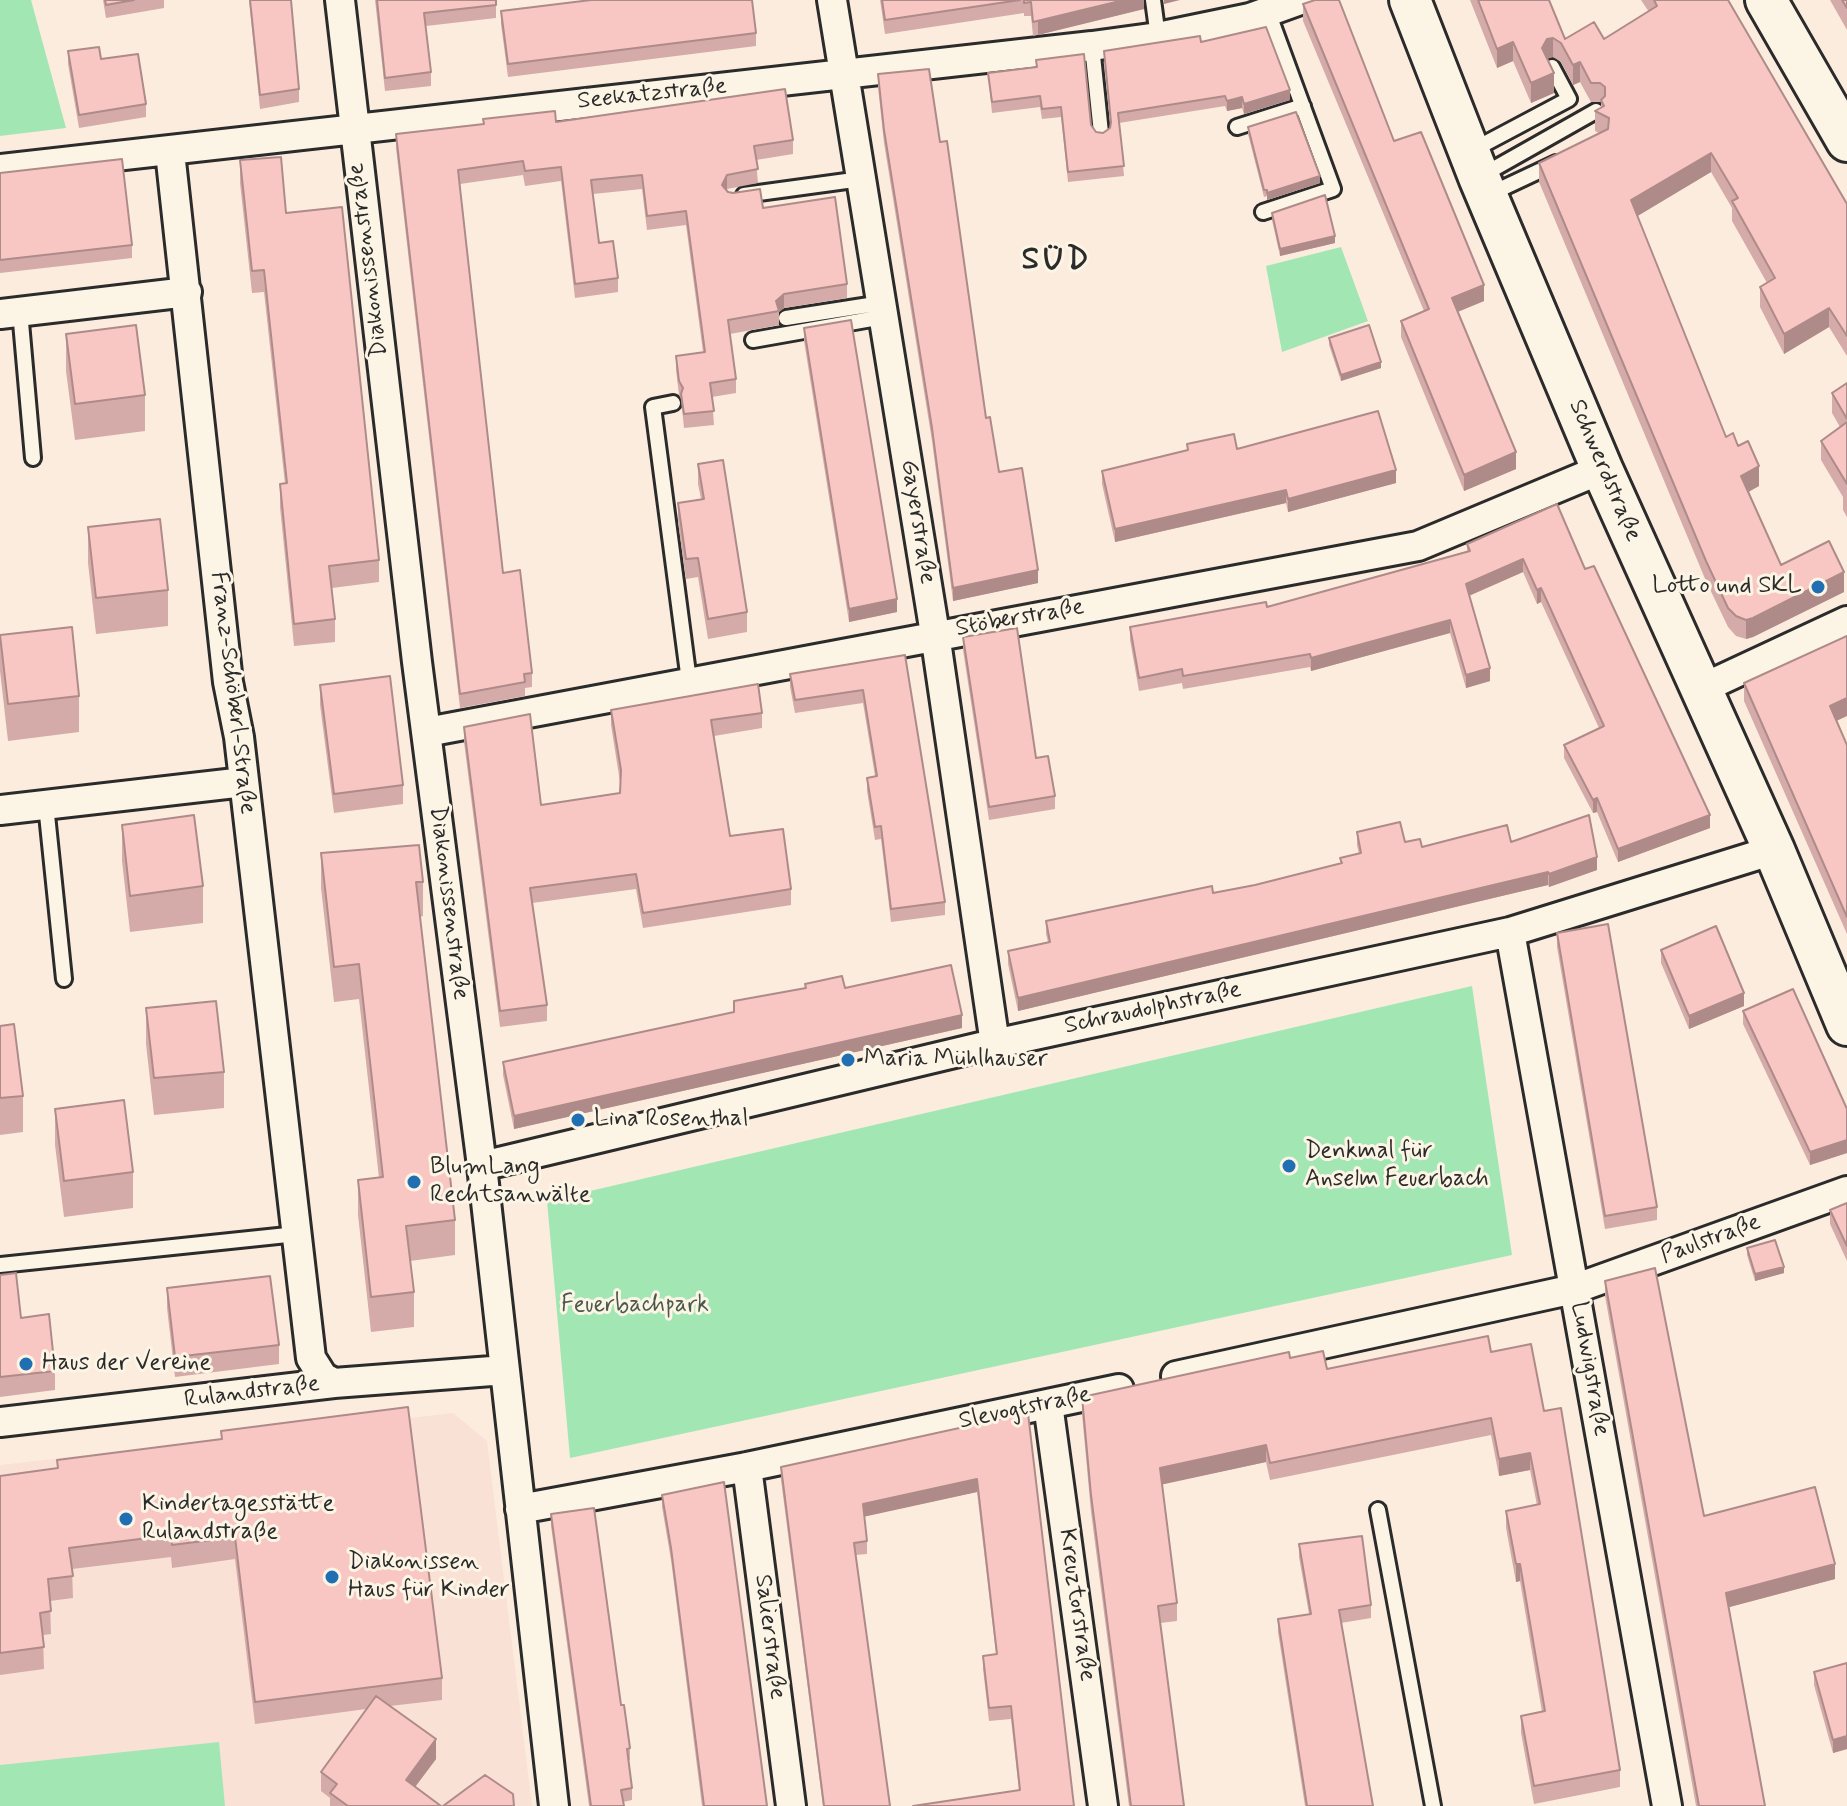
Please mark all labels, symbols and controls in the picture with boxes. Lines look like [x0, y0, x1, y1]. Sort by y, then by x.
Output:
street label: Seekatzstraße [576, 73, 728, 117]
street label: Diakonissenstraße [343, 161, 395, 359]
district label: SÜD [1021, 242, 1091, 280]
street label: Schwerdstraße [1561, 396, 1647, 546]
street label: Gayerstraße [893, 458, 941, 586]
street label: Franz-Schöberl-Straße [203, 570, 261, 816]
place label: Lotto und SKL [1652, 573, 1802, 601]
marker: Lotto und SKL [1809, 578, 1827, 596]
street label: Stöberstraße [954, 594, 1086, 644]
street label: Diakonissenstraße [422, 804, 474, 1002]
street label: Schraudolphstraße [1062, 976, 1244, 1042]
place label: Maria Mühlhauser [864, 1046, 1048, 1074]
marker: Maria Mühlhauser [839, 1051, 857, 1069]
place label: Lina Rosenthal [594, 1106, 748, 1134]
marker: Lina Rosenthal [569, 1111, 587, 1129]
place label: Denkmal für Anselm Feuerbach [1305, 1138, 1489, 1194]
place label: BlumLang Rechtsanwälte [430, 1154, 590, 1210]
marker: Denkmal für Anselm Feuerbach [1280, 1157, 1298, 1175]
marker: BlumLang Rechtsanwälte [405, 1173, 423, 1191]
street label: Paulstraße [1657, 1209, 1765, 1271]
park label: Feuerbachpark [561, 1292, 709, 1320]
street label: Ludwigstraße [1563, 1300, 1615, 1438]
place label: Haus der Vereine [42, 1350, 211, 1378]
marker: Haus der Vereine [17, 1355, 35, 1373]
street label: Rulandstraße [183, 1370, 321, 1416]
street label: Slevogtstraße [956, 1381, 1094, 1437]
place label: Kindertagesstätte Rulandstraße [142, 1491, 334, 1547]
marker: Kindertagesstätte Rulandstraße [117, 1510, 135, 1528]
street label: Kreuztorstraße [1051, 1527, 1101, 1683]
place label: Diakonissen Haus für Kinder [348, 1549, 510, 1605]
marker: Diakonissen Haus für Kinder [323, 1568, 341, 1586]
street label: Salierstraße [747, 1573, 791, 1701]

